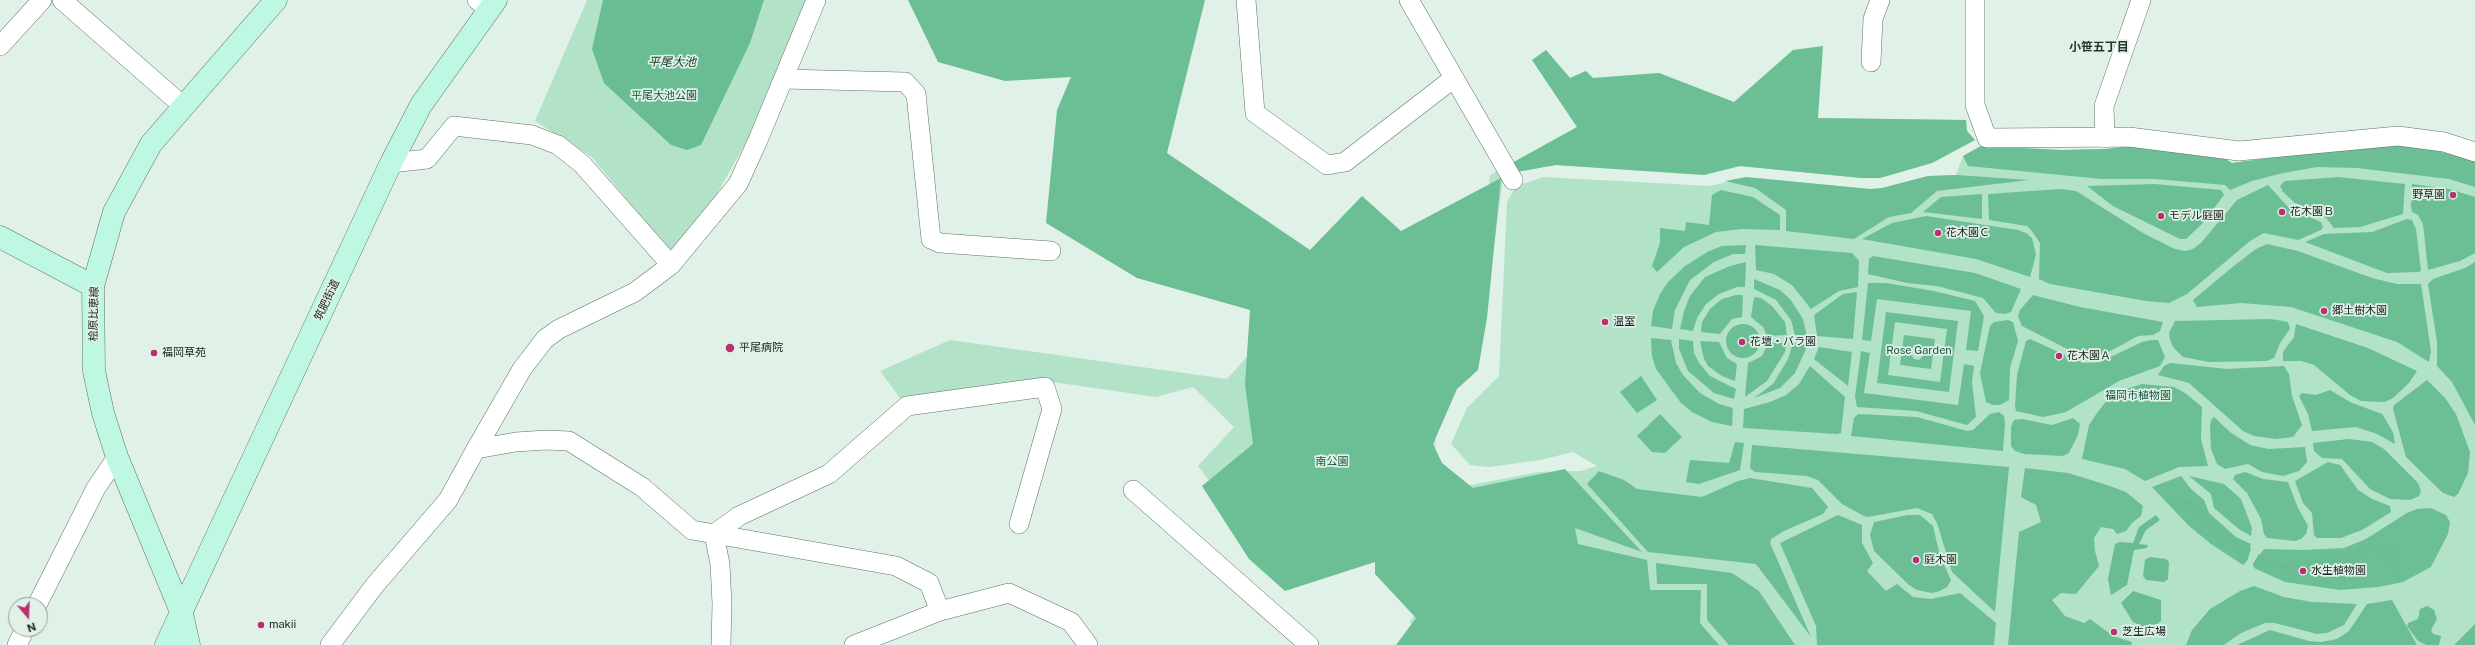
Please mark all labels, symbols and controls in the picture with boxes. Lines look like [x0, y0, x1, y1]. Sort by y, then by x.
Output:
district label: 小笹五丁目 [2069, 40, 2129, 54]
water label: 平尾大池 [648, 55, 696, 69]
park label: 平尾大池公園 [631, 89, 697, 103]
place label: 野草園 [2412, 188, 2445, 202]
marker: 野草園 [2448, 190, 2458, 200]
place label: 花木園Ｂ [2290, 205, 2334, 219]
marker: 花木園Ｂ [2277, 207, 2287, 217]
place label: モデル庭園 [2169, 209, 2224, 223]
marker: モデル庭園 [2156, 211, 2166, 221]
place label: 花木園Ｃ [1946, 226, 1990, 240]
marker: 花木園Ｃ [1933, 228, 1943, 238]
street label: 筑肥街道 [312, 277, 342, 323]
street label: 桧原比恵線 [87, 286, 101, 342]
place label: 郷土樹木園 [2332, 304, 2387, 318]
marker: 郷土樹木園 [2319, 306, 2329, 316]
place label: 温室 [1613, 315, 1635, 329]
marker: 温室 [1600, 317, 1610, 327]
place label: 花壇・バラ園 [1750, 335, 1816, 349]
marker: 花壇・バラ園 [1737, 337, 1747, 347]
place label: 平尾病院 [739, 341, 783, 355]
marker: 平尾病院 [724, 342, 736, 354]
park label: Rose Garden [1886, 344, 1952, 358]
place label: 福岡草苑 [162, 346, 206, 360]
marker: 福岡草苑 [149, 348, 159, 358]
place label: 花木園Ａ [2067, 349, 2111, 363]
marker: 花木園Ａ [2054, 351, 2064, 361]
park label: 福岡市植物園 [2105, 389, 2171, 403]
park label: 南公園 [1316, 455, 1348, 469]
place label: 庭木園 [1924, 553, 1957, 567]
marker: 庭木園 [1911, 555, 1921, 565]
place label: 水生植物園 [2311, 564, 2366, 578]
marker: 水生植物園 [2298, 566, 2308, 576]
north arrow [8, 597, 48, 637]
place label: makii [269, 618, 296, 632]
text: N [26, 620, 38, 634]
marker: makii [256, 620, 266, 630]
place label: 芝生広場 [2122, 625, 2166, 639]
marker: 芝生広場 [2109, 627, 2119, 637]

